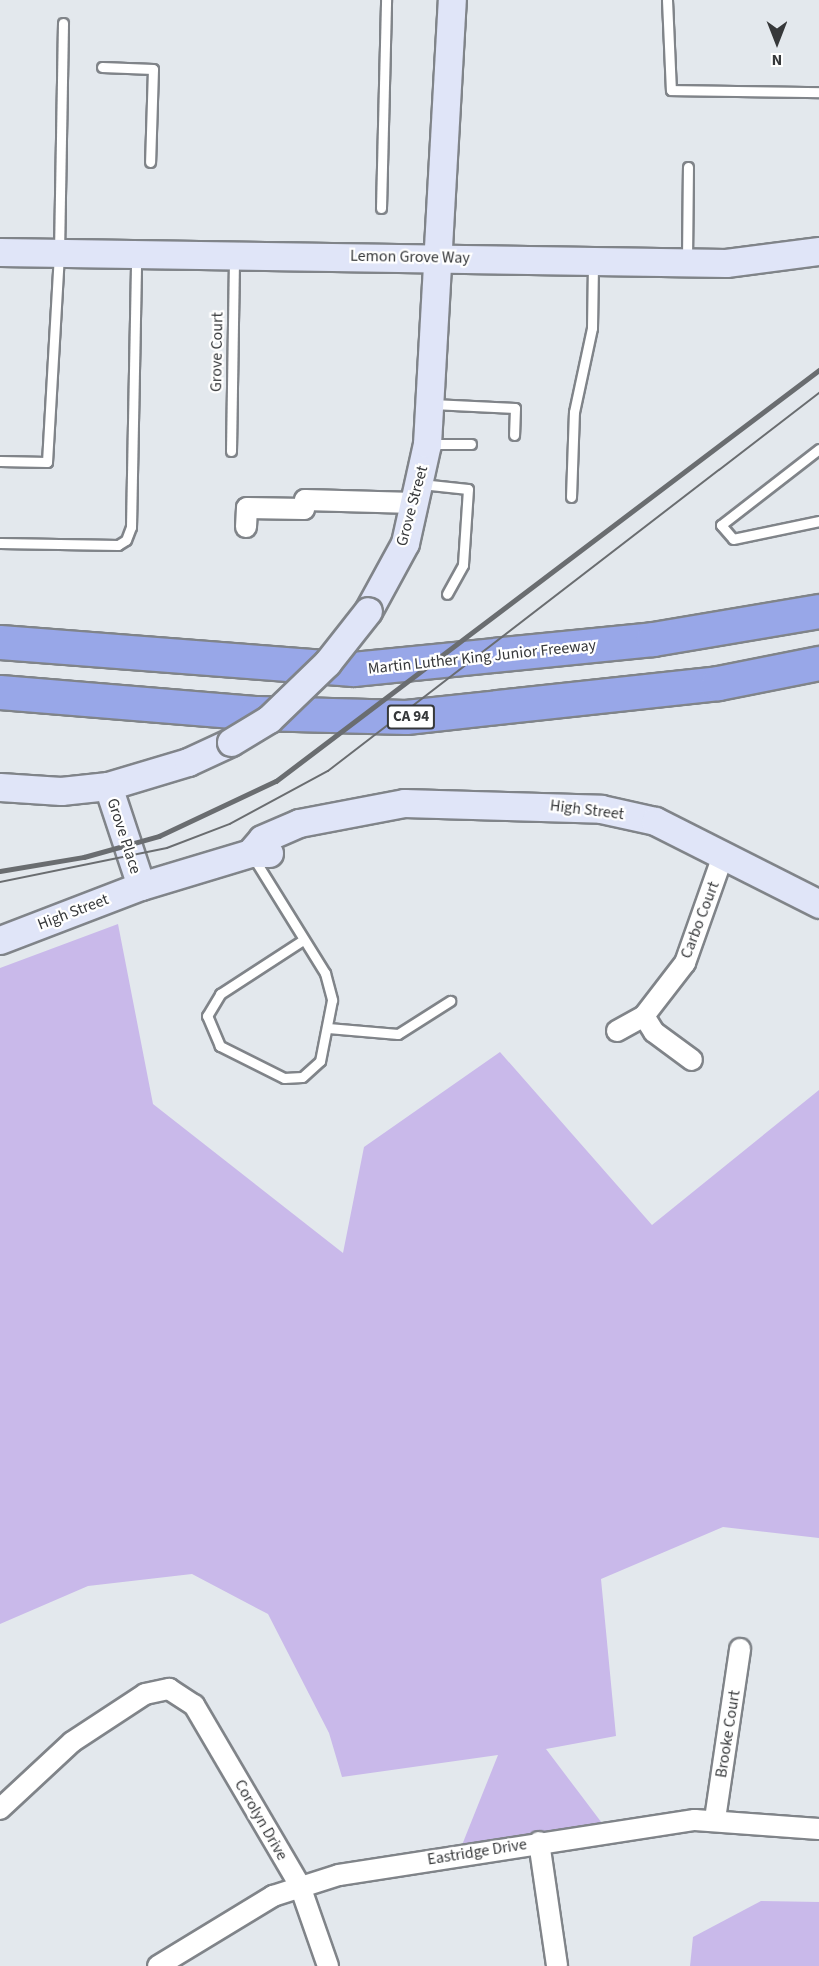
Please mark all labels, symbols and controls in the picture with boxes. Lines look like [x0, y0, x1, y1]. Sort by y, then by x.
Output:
north arrow [747, 12, 807, 72]
text: N [772, 49, 782, 71]
street label: Lemon Grove Way [350, 246, 470, 268]
street label: Grove Court [207, 312, 227, 392]
street label: Grove Street [392, 464, 432, 548]
street label: Martin Luther King Junior Freeway [367, 635, 597, 679]
road number: CA 94 [386, 705, 436, 729]
street label: Grove Place [103, 796, 145, 876]
street label: High Street [549, 796, 625, 824]
street label: Carbo Court [677, 879, 723, 961]
street label: High Street [35, 890, 111, 934]
street label: Brooke Court [712, 1689, 744, 1779]
street label: Corolyn Drive [230, 1776, 292, 1864]
street label: Eastridge Drive [426, 1835, 528, 1869]

